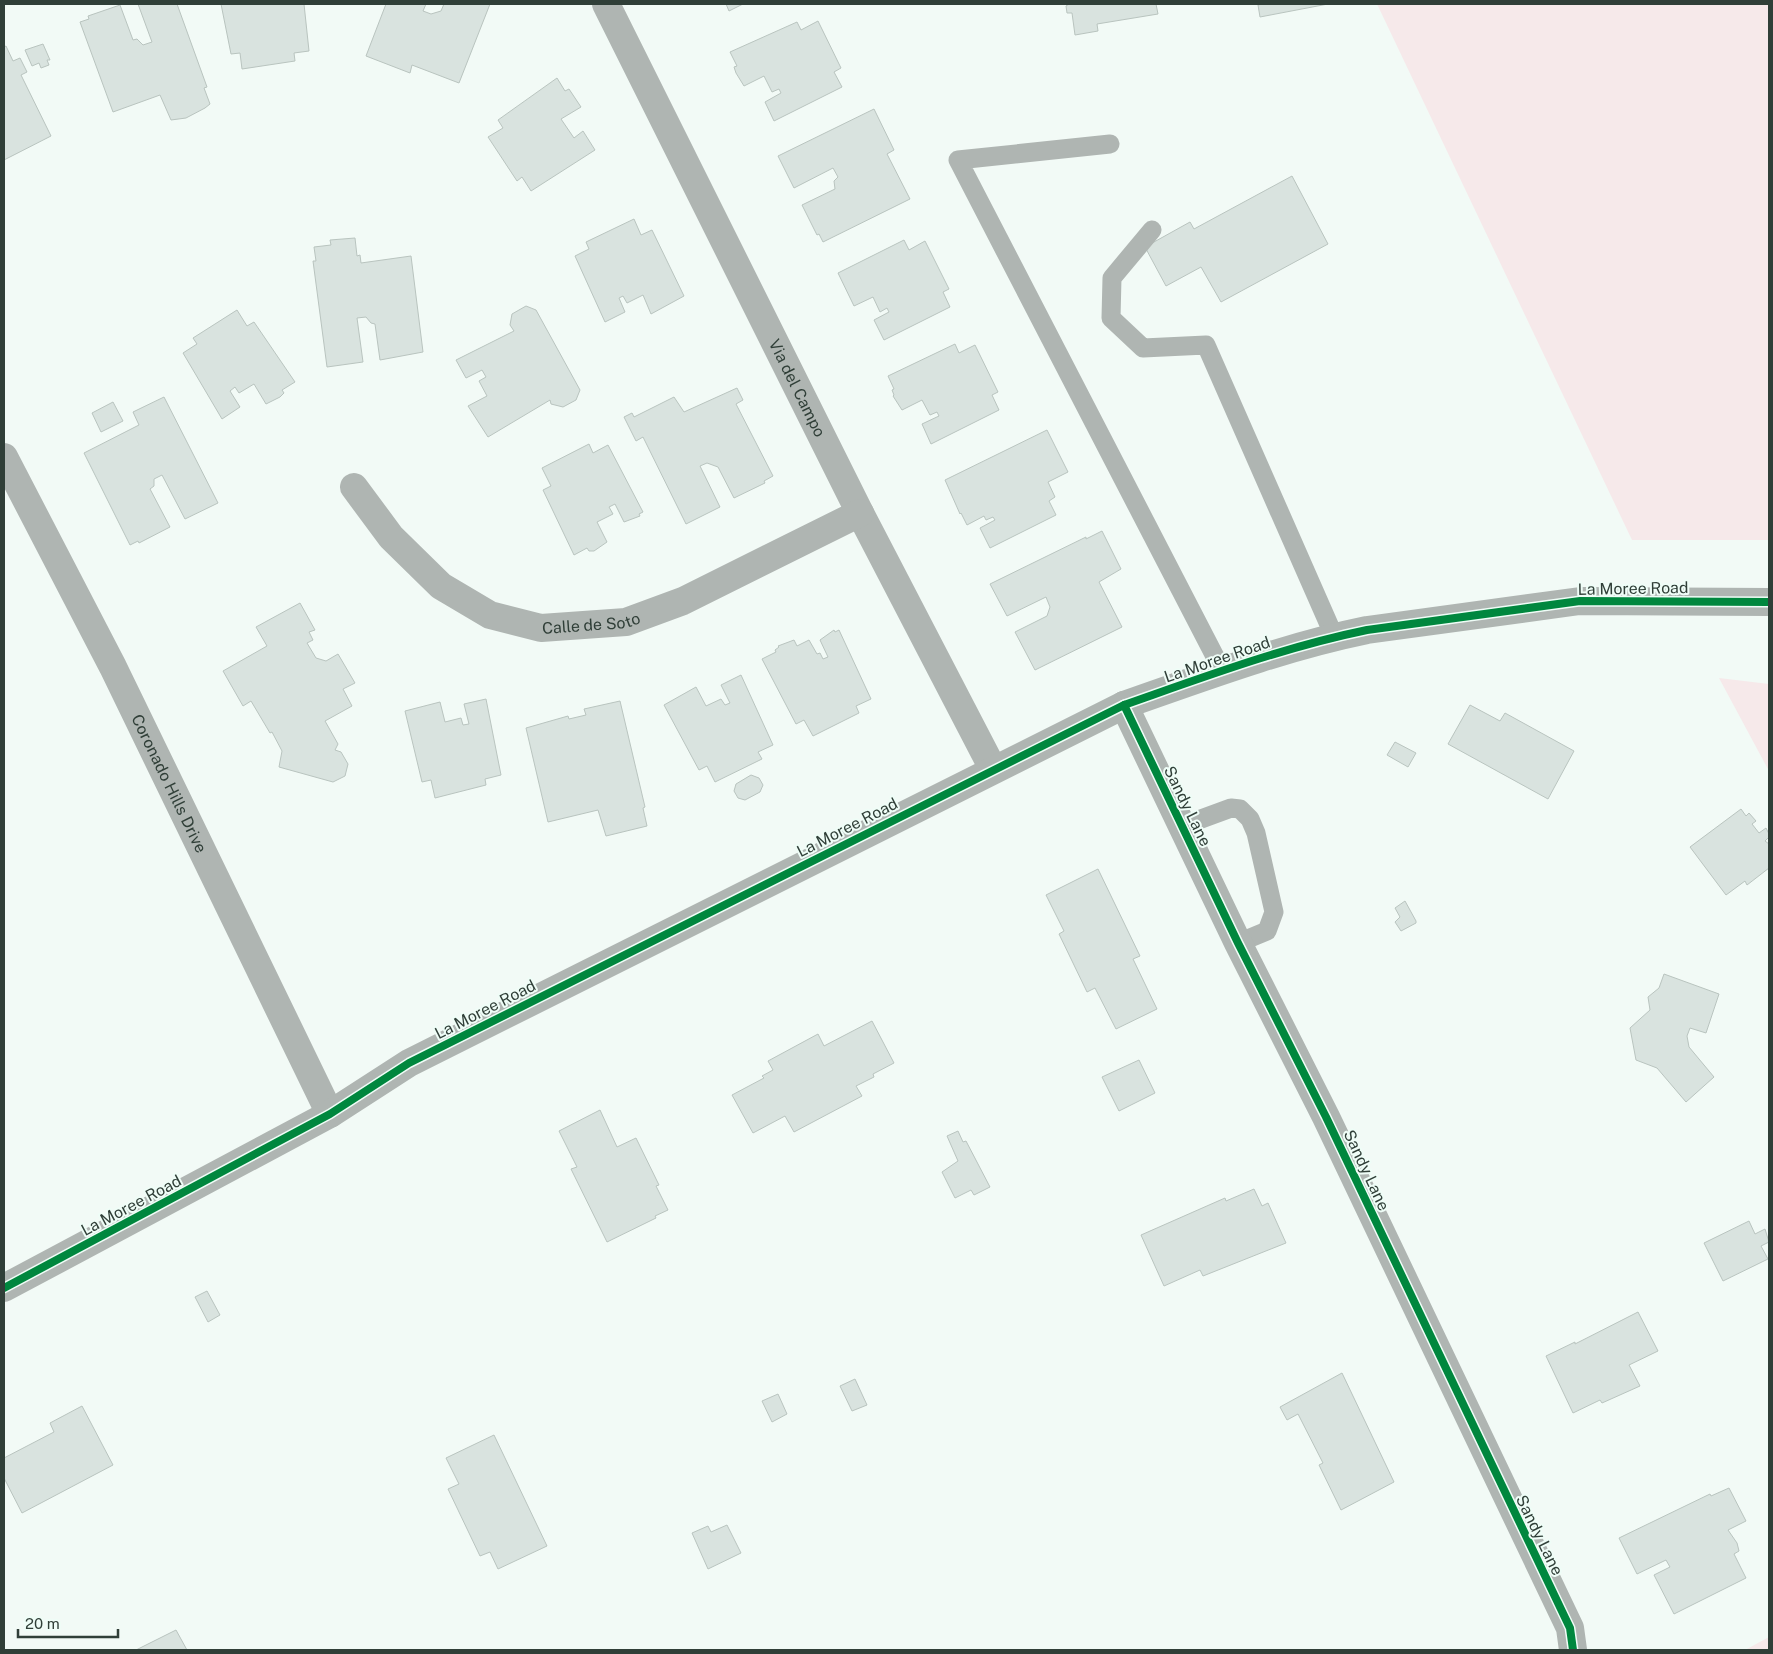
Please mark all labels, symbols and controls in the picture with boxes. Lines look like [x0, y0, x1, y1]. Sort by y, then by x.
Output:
street label: Via del Campo [765, 336, 829, 440]
street label: La Moree Road [1577, 578, 1689, 599]
street label: Calle de Soto [541, 609, 643, 638]
street label: La Moree Road [1162, 632, 1273, 686]
street label: Coronado Hills Drive [127, 711, 211, 856]
street label: Sandy Lane [1160, 763, 1215, 849]
street label: La Moree Road [794, 794, 901, 861]
street label: La Moree Road [432, 976, 539, 1043]
street label: Sandy Lane [1340, 1127, 1394, 1214]
street label: La Moree Road [78, 1171, 185, 1240]
street label: Sandy Lane [1512, 1492, 1567, 1578]
scale bar [18, 1606, 118, 1638]
text: 20 m [25, 1615, 60, 1632]

